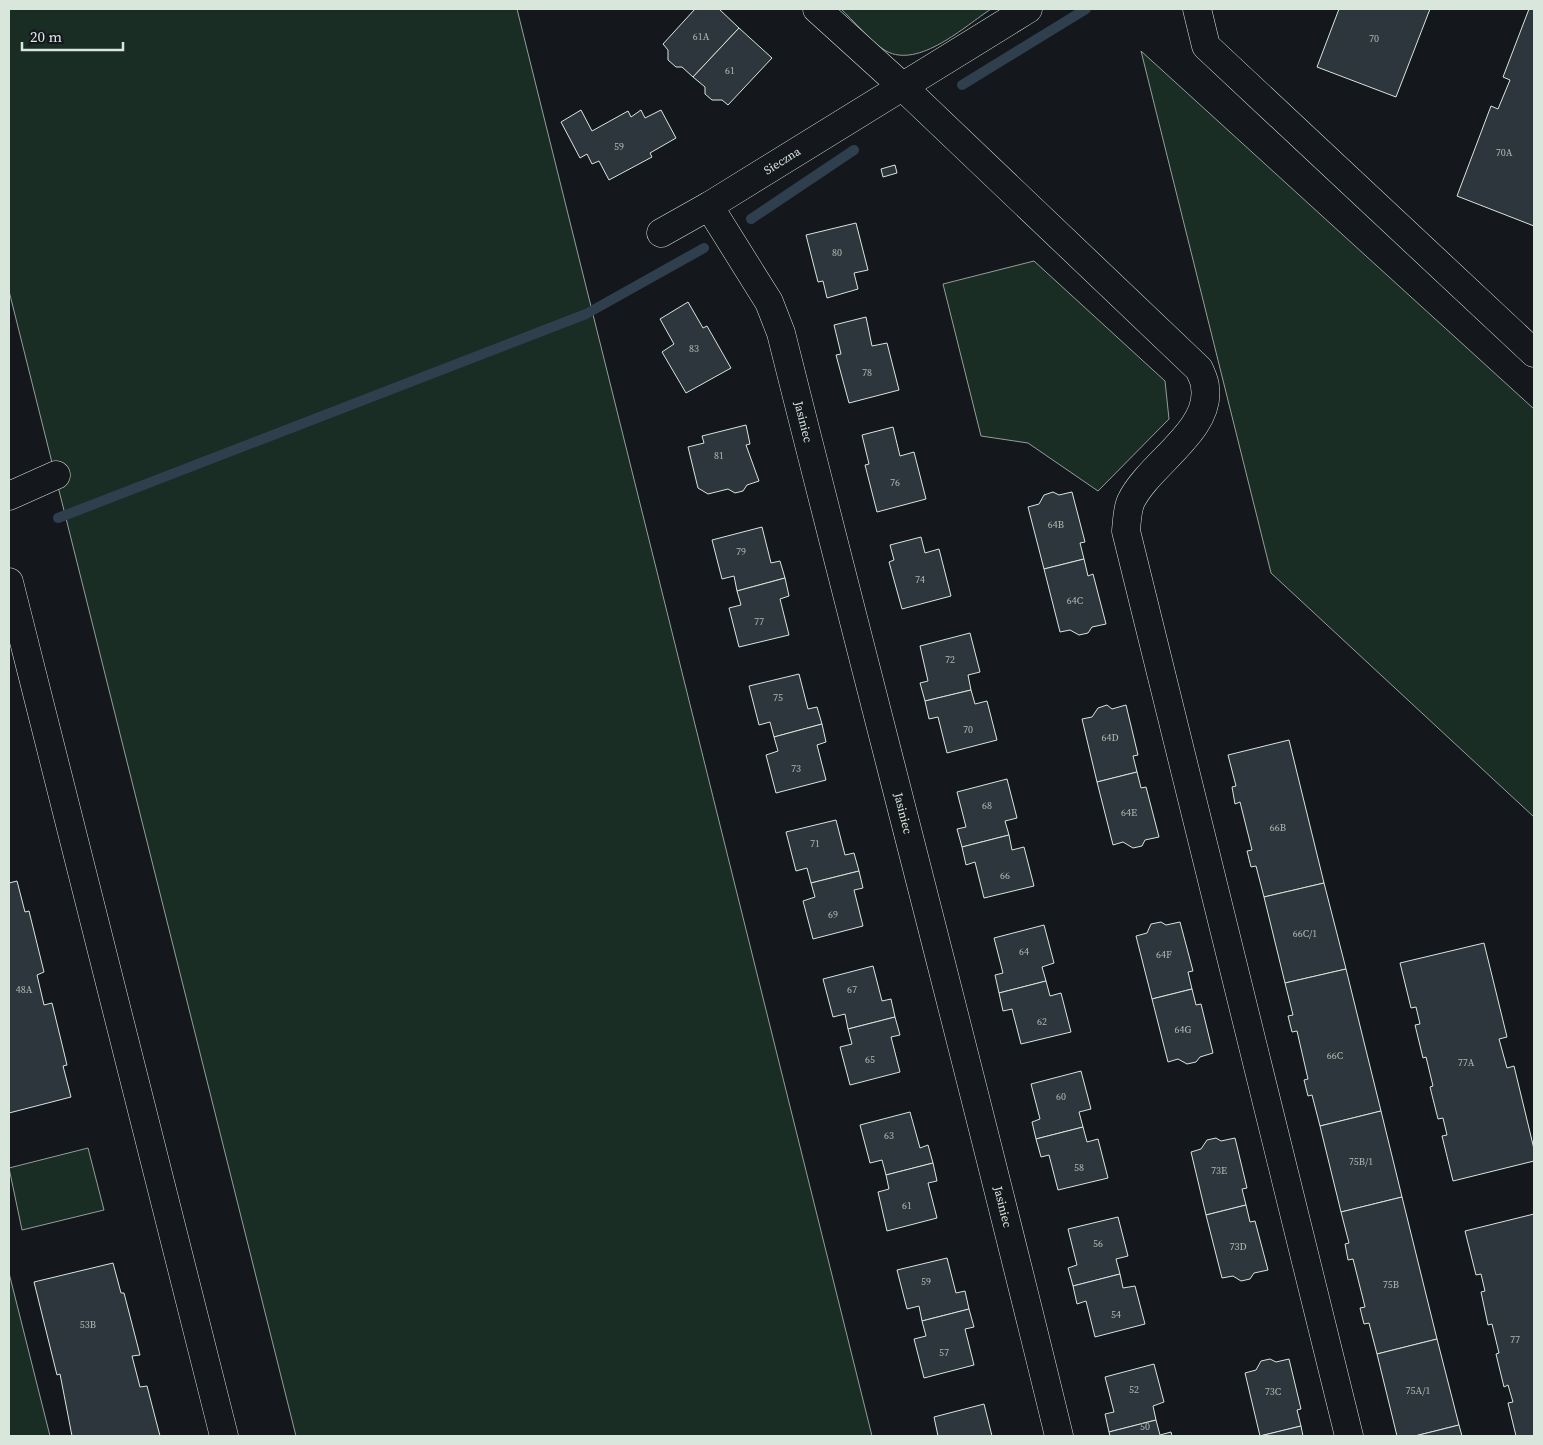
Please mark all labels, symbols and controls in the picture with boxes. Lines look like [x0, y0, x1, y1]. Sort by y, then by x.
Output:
scale bar [22, 20, 124, 52]
text: 20 m [30, 26, 62, 47]
house number: 61A [693, 30, 710, 43]
house number: 70 [1369, 32, 1379, 45]
house number: 61 [725, 64, 735, 77]
house number: 59 [614, 140, 624, 153]
street label: Sieczna [761, 143, 804, 178]
house number: 70A [1496, 146, 1513, 159]
house number: 80 [832, 246, 842, 259]
house number: 83 [689, 342, 699, 355]
house number: 78 [862, 366, 872, 379]
street label: Jasiniec [790, 399, 816, 444]
house number: 81 [714, 449, 724, 462]
house number: 76 [890, 476, 900, 489]
house number: 64B [1048, 518, 1064, 531]
house number: 79 [736, 545, 746, 558]
house number: 74 [915, 573, 925, 586]
house number: 64C [1067, 594, 1083, 607]
house number: 77 [754, 615, 764, 628]
house number: 72 [945, 653, 955, 666]
house number: 75 [773, 691, 783, 704]
house number: 70 [963, 723, 973, 736]
house number: 64D [1101, 731, 1119, 744]
house number: 73 [791, 762, 801, 775]
street label: Jasiniec [890, 790, 916, 836]
house number: 68 [982, 799, 992, 812]
house number: 64E [1121, 806, 1137, 819]
house number: 66B [1270, 821, 1286, 834]
house number: 71 [810, 837, 820, 850]
house number: 66 [1000, 869, 1010, 882]
house number: 69 [828, 908, 838, 921]
house number: 66C/1 [1293, 927, 1317, 940]
house number: 64 [1019, 945, 1029, 958]
house number: 64F [1156, 948, 1172, 961]
house number: 48A [16, 983, 33, 996]
house number: 67 [847, 983, 857, 996]
house number: 62 [1037, 1015, 1047, 1028]
house number: 64G [1175, 1023, 1192, 1036]
house number: 66C [1327, 1049, 1343, 1062]
house number: 65 [865, 1053, 875, 1066]
house number: 77A [1458, 1056, 1475, 1069]
house number: 60 [1056, 1090, 1066, 1103]
house number: 63 [884, 1129, 894, 1142]
house number: 75B/1 [1349, 1155, 1373, 1168]
house number: 58 [1074, 1161, 1084, 1174]
house number: 73E [1211, 1164, 1227, 1177]
street label: Jasiniec [990, 1184, 1016, 1229]
house number: 61 [902, 1199, 912, 1212]
house number: 56 [1093, 1237, 1103, 1250]
house number: 73D [1229, 1240, 1247, 1253]
house number: 59 [921, 1275, 931, 1288]
house number: 75B [1383, 1278, 1399, 1291]
house number: 54 [1111, 1308, 1121, 1321]
house number: 53B [80, 1318, 96, 1331]
house number: 77 [1510, 1333, 1520, 1346]
house number: 57 [939, 1346, 949, 1359]
house number: 52 [1129, 1383, 1139, 1396]
house number: 75A/1 [1406, 1384, 1430, 1397]
house number: 73C [1265, 1385, 1281, 1398]
house number: 50 [1140, 1420, 1150, 1433]

